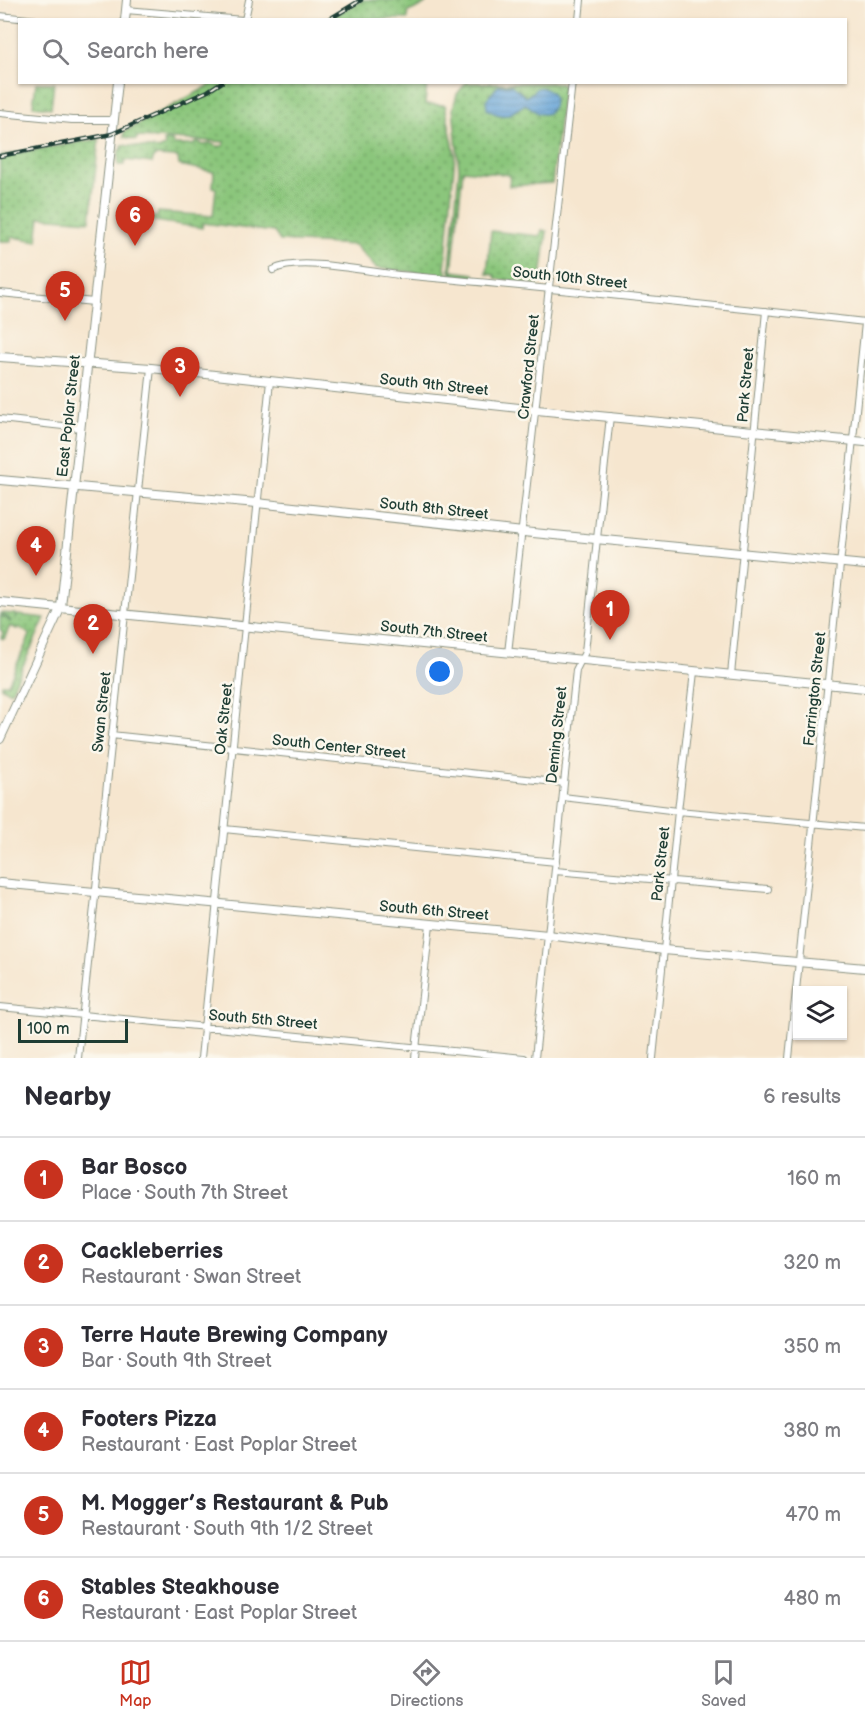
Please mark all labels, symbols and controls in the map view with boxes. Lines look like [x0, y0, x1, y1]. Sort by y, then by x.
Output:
search box [18, 18, 847, 84]
icon: search [39, 35, 72, 68]
text: Search here [87, 38, 209, 65]
pin: 6 [116, 196, 154, 246]
street label: South 10th Street [512, 263, 629, 294]
pin: 5 [46, 272, 84, 321]
street label: Crawford Street [514, 313, 544, 420]
street label: Park Street [733, 346, 759, 423]
pin: 3 [160, 348, 200, 397]
street label: East Poplar Street [53, 354, 85, 478]
street label: South 9th Street [379, 370, 490, 400]
street label: South 8th Street [379, 494, 490, 524]
pin: 4 [16, 526, 56, 576]
pin: 1 [590, 590, 630, 640]
pin: 2 [74, 604, 112, 654]
street label: South 7th Street [380, 617, 489, 647]
street label: Farrington Street [800, 631, 830, 747]
your location [425, 657, 454, 686]
street label: Swan Street [88, 670, 116, 753]
street label: Oak Street [211, 682, 237, 756]
street label: Deming Street [542, 685, 572, 785]
street label: South Center Street [271, 731, 407, 764]
street label: Park Street [648, 825, 674, 902]
street label: South 6th Street [378, 897, 490, 925]
map controls [793, 986, 847, 1040]
button: layers [793, 986, 847, 1040]
street label: South 5th Street [208, 1006, 319, 1034]
scale bar [18, 1016, 128, 1044]
text: 100 m [27, 1020, 70, 1039]
text: Nearby [24, 1082, 111, 1113]
text: 6 results [763, 1085, 841, 1109]
text: Bar Bosco [81, 1154, 187, 1181]
text: 1 [39, 1167, 48, 1191]
text: 160 m [787, 1167, 841, 1191]
text: Place · South 7th Street [81, 1181, 288, 1205]
text: Cackleberries [81, 1238, 223, 1265]
text: 2 [38, 1251, 49, 1275]
text: 320 m [783, 1251, 841, 1275]
text: Restaurant · Swan Street [81, 1265, 301, 1289]
text: Terre Haute Brewing Company [81, 1322, 388, 1349]
text: 3 [38, 1335, 49, 1359]
text: 350 m [784, 1335, 841, 1359]
text: Bar · South 9th Street [81, 1349, 272, 1373]
text: Footers Pizza [81, 1406, 217, 1433]
text: 4 [38, 1419, 49, 1443]
text: 380 m [783, 1419, 841, 1443]
text: Restaurant · East Poplar Street [81, 1433, 357, 1457]
text: M. Mogger’s Restaurant & Pub [81, 1490, 389, 1517]
text: 5 [38, 1503, 49, 1527]
text: 470 m [785, 1503, 841, 1527]
text: Restaurant · South 9th 1/2 Street [81, 1517, 373, 1541]
text: Stables Steakhouse [81, 1574, 279, 1601]
text: 6 [37, 1587, 50, 1611]
text: 480 m [783, 1587, 841, 1611]
text: Restaurant · East Poplar Street [81, 1601, 357, 1625]
tab: Map [119, 1656, 152, 1711]
tab: Directions [390, 1656, 463, 1711]
tab: Saved [701, 1656, 746, 1711]

